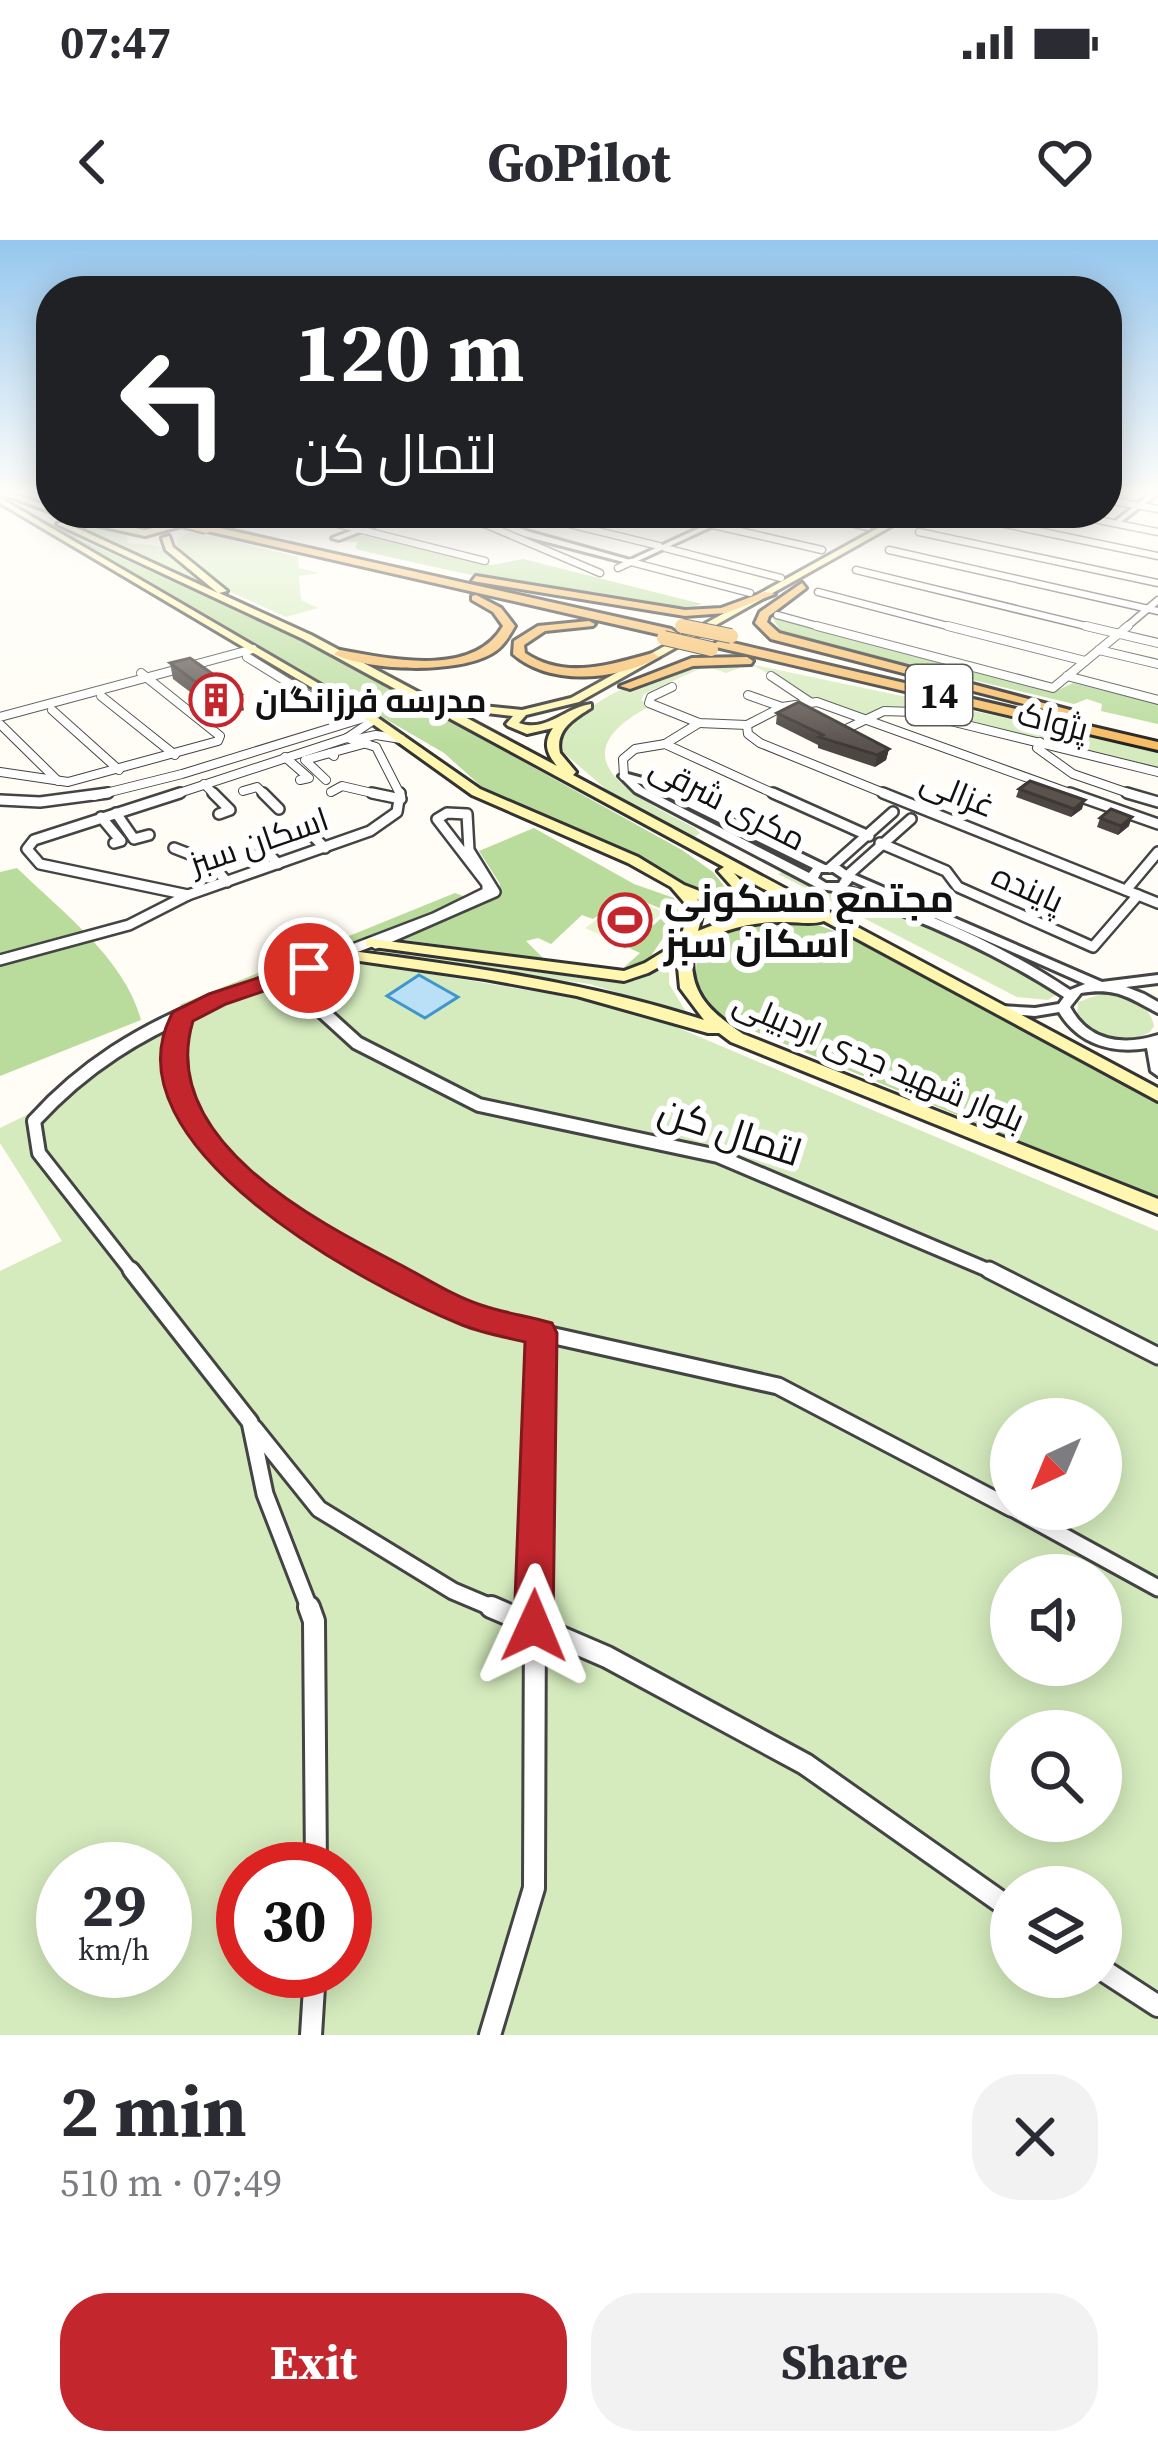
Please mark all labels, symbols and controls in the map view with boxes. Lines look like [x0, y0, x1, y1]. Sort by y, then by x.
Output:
text: 07:47 [60, 11, 171, 73]
text: GoPilot [487, 125, 671, 199]
icon: back [60, 129, 126, 195]
icon: heart [1032, 129, 1098, 195]
text: 120 m [294, 294, 525, 409]
icon: left [96, 324, 252, 480]
text: لتمال کن [294, 417, 497, 491]
road number: 14 [906, 665, 972, 725]
building icon: مدرسه فرزانگان [188, 672, 244, 728]
place label: مدرسه فرزانگان [255, 678, 486, 723]
street label: پژواک [1013, 691, 1093, 752]
street label: مکری شرقی [642, 745, 814, 861]
street label: غزالی [914, 758, 1002, 828]
street label: اسکان سبز [182, 796, 334, 886]
street label: پاینده [985, 852, 1071, 924]
place label: مجتمع مسکونی اسکان سبز [663, 872, 954, 970]
sports icon: مجتمع مسکونی اسکان سبز [597, 892, 653, 948]
pin [258, 917, 360, 1019]
icon: arrive [276, 935, 342, 1001]
street label: بلوار شهید جدی اردبیلی [727, 979, 1031, 1143]
street label: لتمال کن [652, 1083, 808, 1179]
north arrow [990, 1398, 1122, 1530]
map controls [990, 1398, 1122, 1998]
button: sound [990, 1554, 1122, 1686]
position arrow [471, 1563, 597, 1689]
button: search [990, 1710, 1122, 1842]
speed limit sign: 30 [216, 1842, 372, 1998]
text: 29 [81, 1864, 147, 1946]
button: layers [990, 1866, 1122, 1998]
text: km/h [78, 1929, 150, 1970]
text: 2 min [60, 2061, 247, 2160]
button: close [972, 2074, 1098, 2200]
text: 510 m · 07:49 [60, 2156, 282, 2209]
button: Exit [60, 2293, 567, 2431]
button: Share [591, 2293, 1098, 2431]

